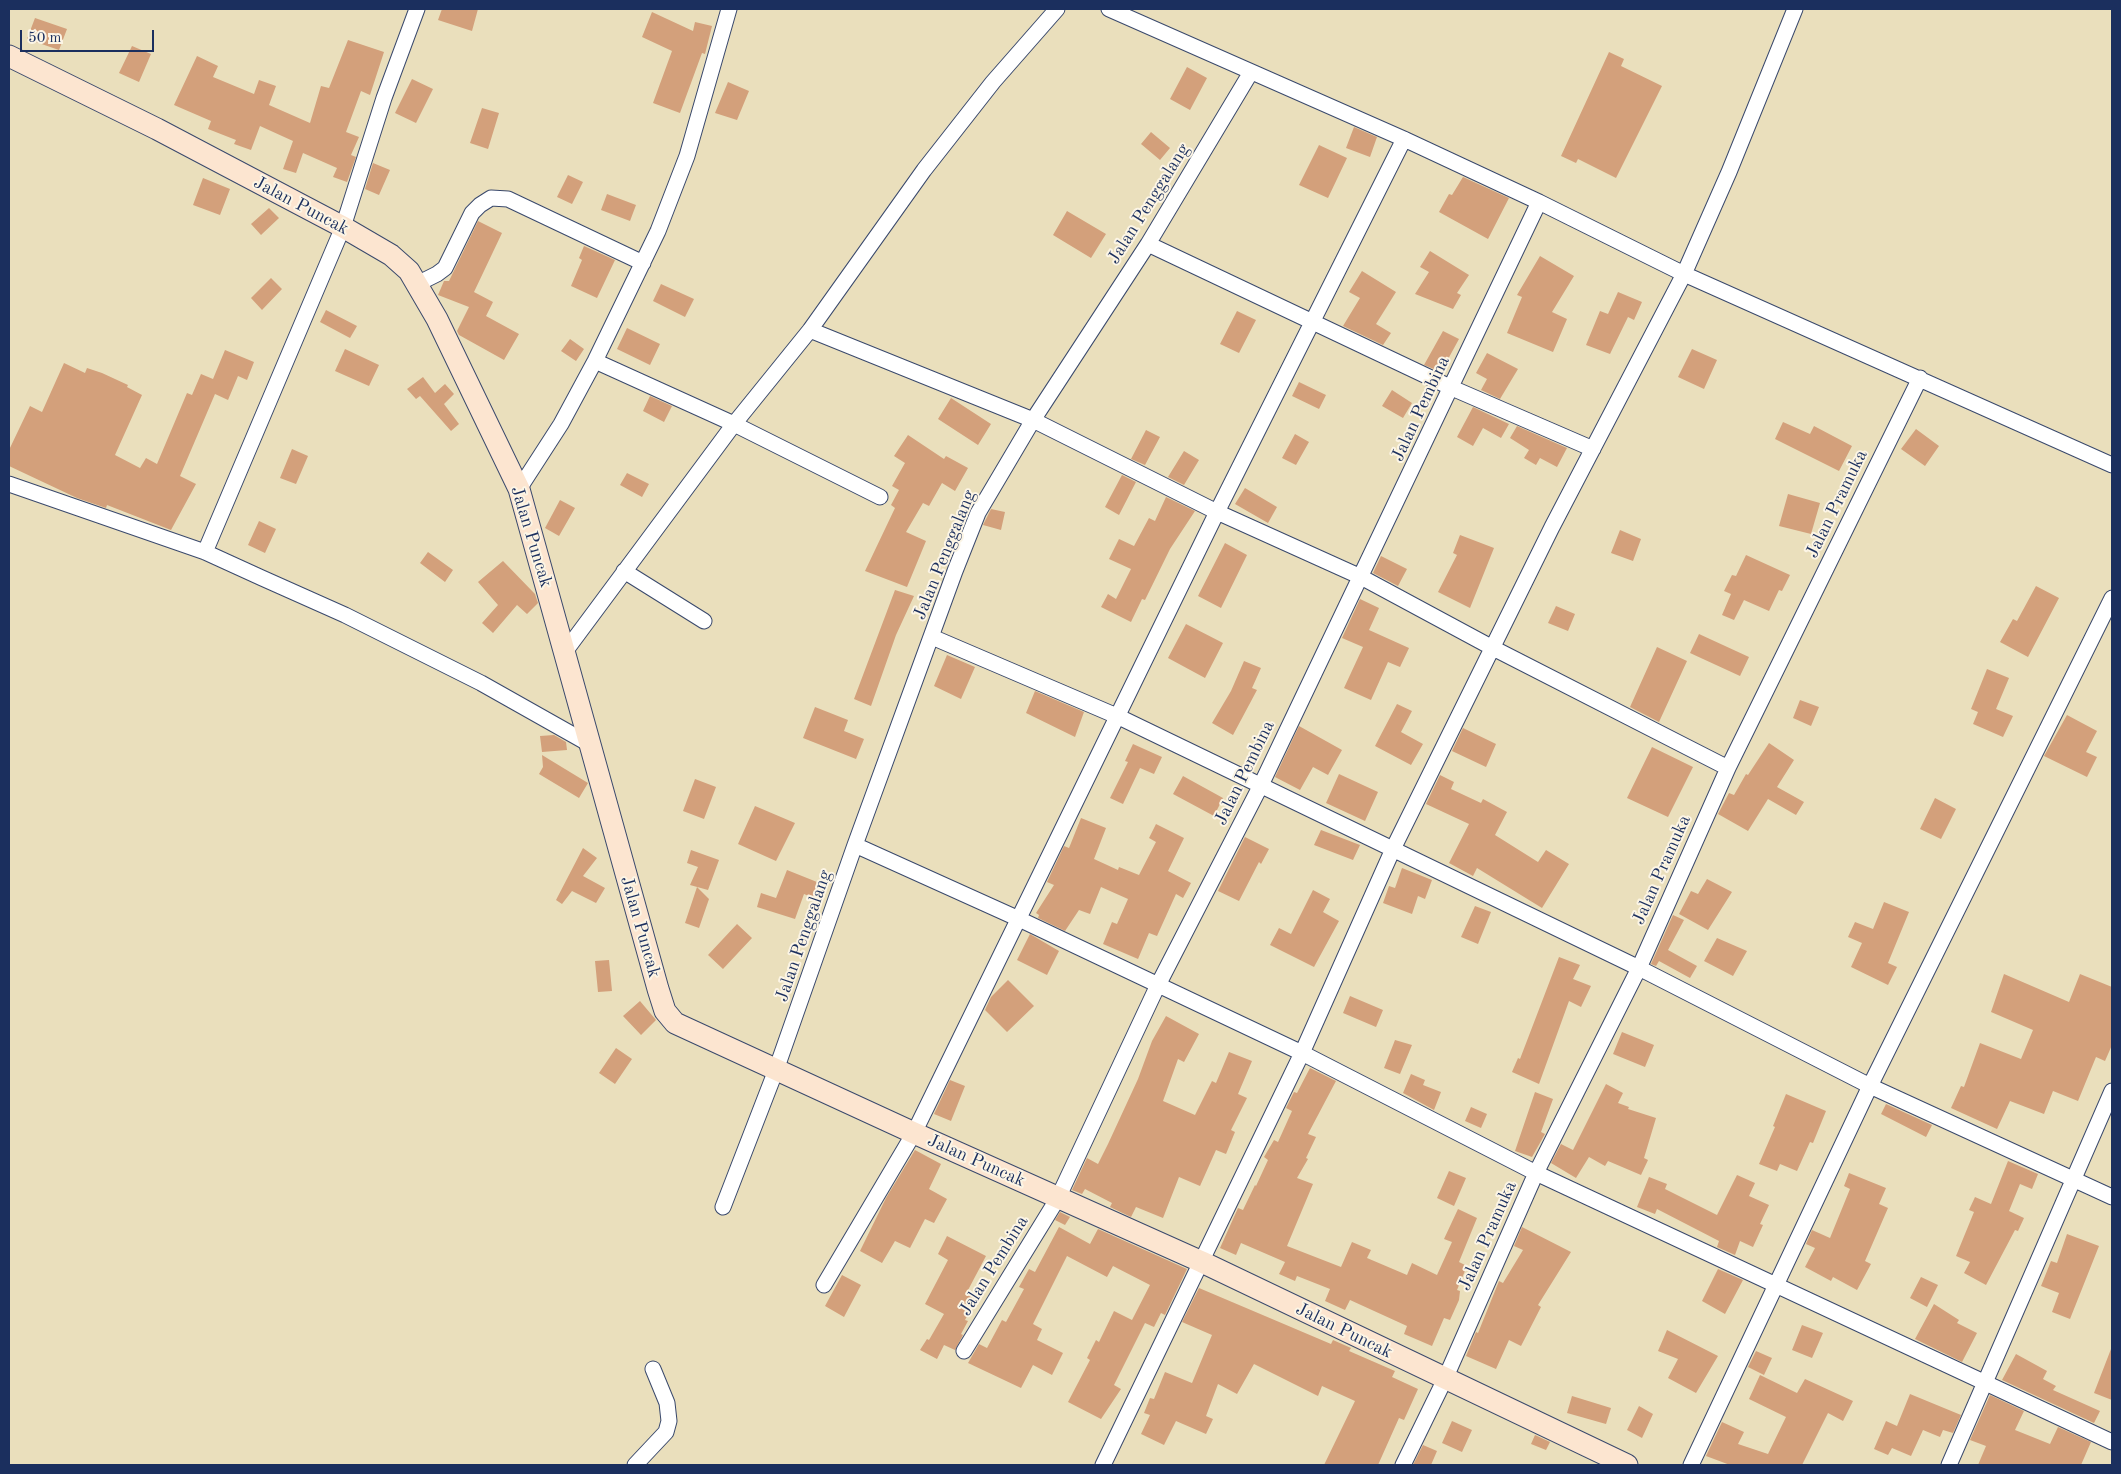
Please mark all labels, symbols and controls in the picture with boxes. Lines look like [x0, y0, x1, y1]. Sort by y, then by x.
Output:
scale bar [22, 20, 156, 52]
text: 50 m [28, 31, 62, 46]
street label: Jalan Penggalang [1103, 140, 1195, 268]
street label: Jalan Puncak [250, 172, 352, 240]
street label: Jalan Pembina [1387, 353, 1455, 465]
street label: Jalan Pramuka [1801, 446, 1873, 562]
street label: Jalan Puncak [505, 484, 557, 590]
street label: Jalan Penggalang [909, 487, 981, 623]
street label: Jalan Pembina [1210, 717, 1280, 829]
street label: Jalan Pramuka [1628, 812, 1696, 928]
street label: Jalan Penggalang [771, 867, 837, 1005]
street label: Jalan Puncak [615, 874, 665, 980]
street label: Jalan Puncak [924, 1130, 1028, 1192]
street label: Jalan Pramuka [1454, 1178, 1522, 1294]
street label: Jalan Pembina [955, 1212, 1033, 1320]
street label: Jalan Puncak [1292, 1298, 1396, 1364]

